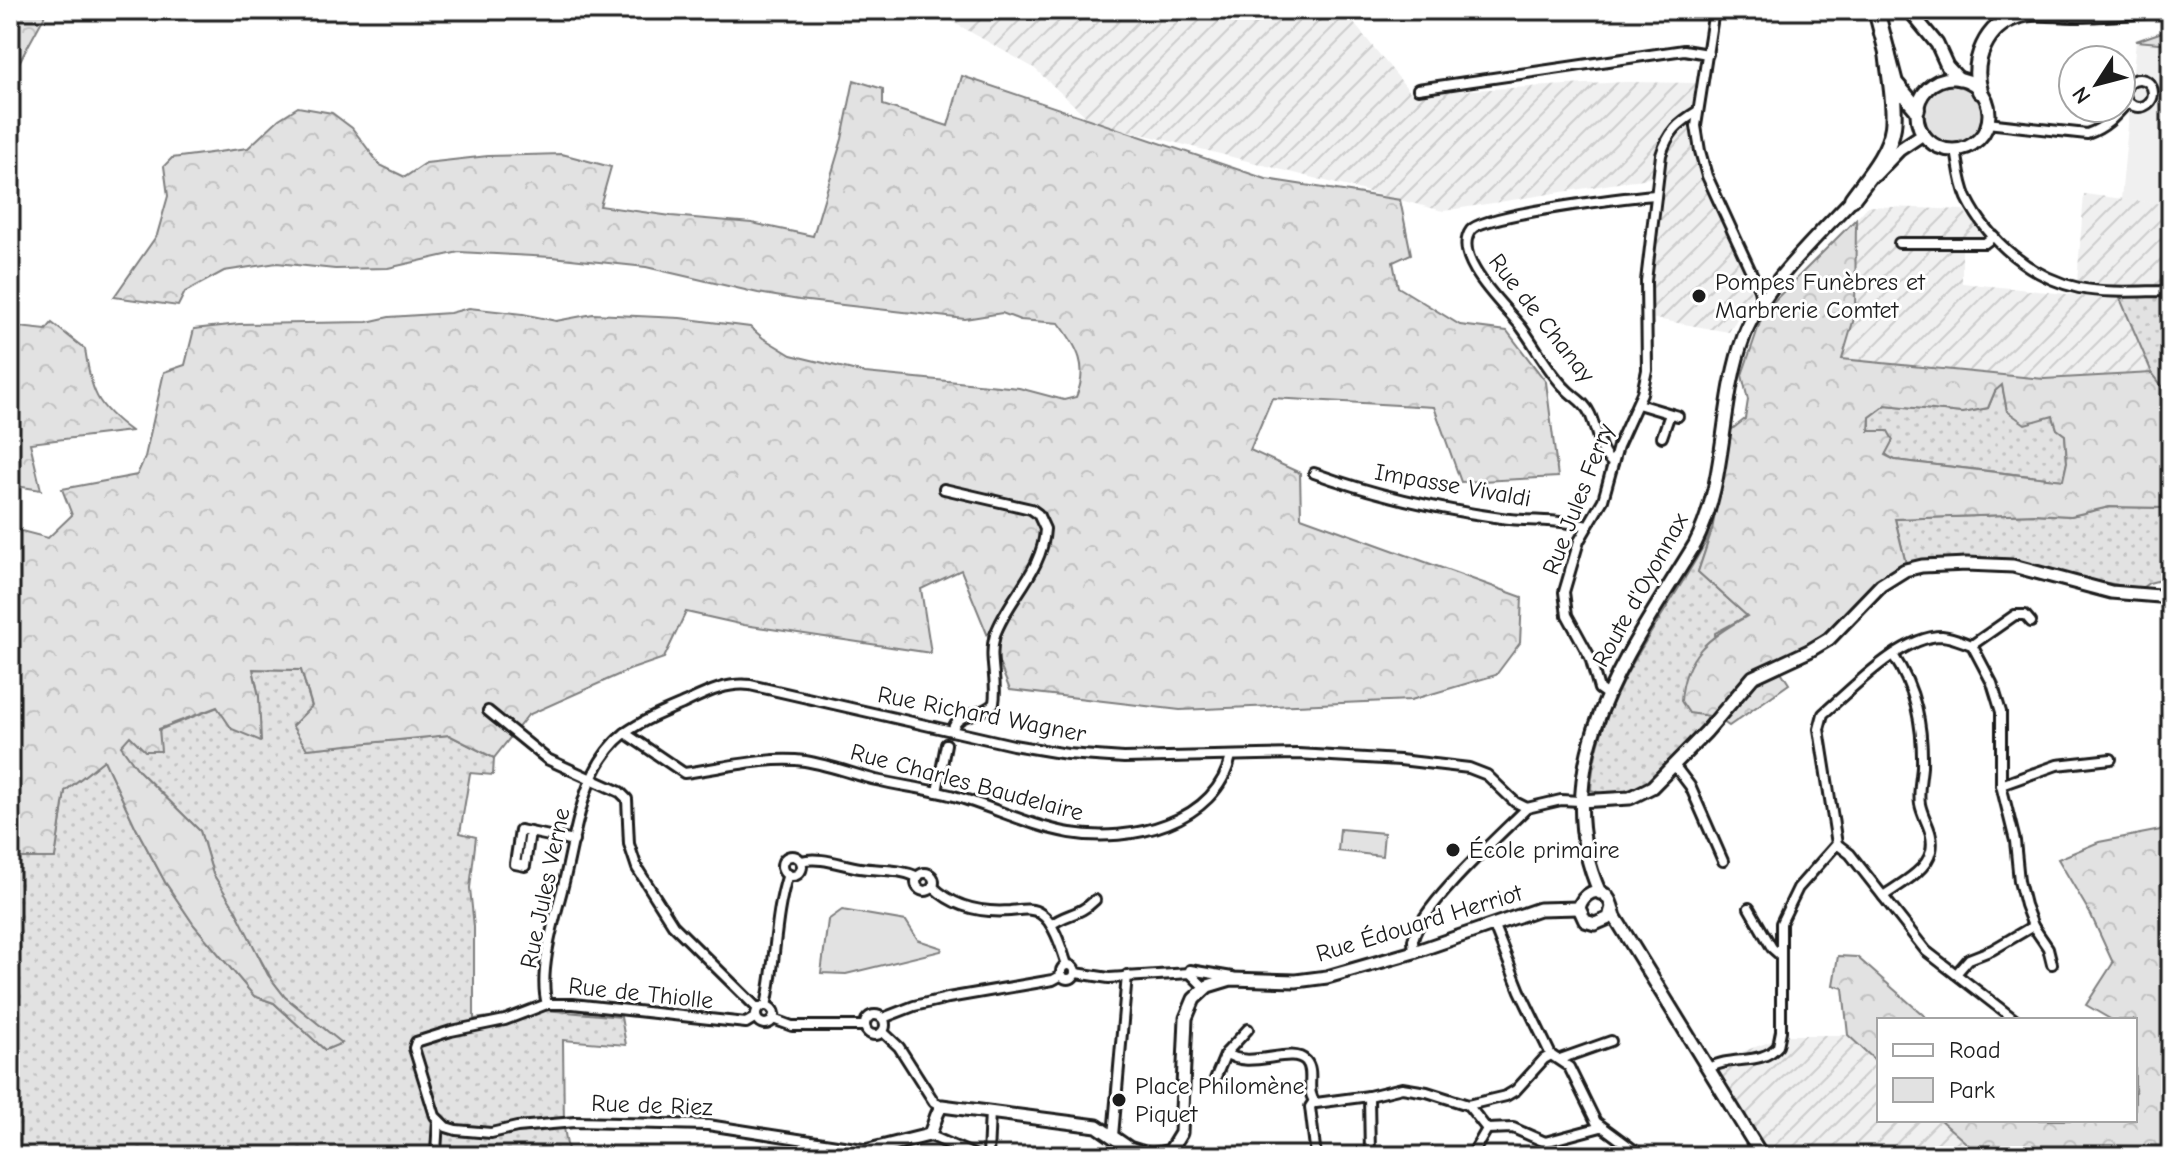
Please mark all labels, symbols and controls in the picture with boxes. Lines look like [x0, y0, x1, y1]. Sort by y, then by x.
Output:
north arrow [2057, 44, 2137, 124]
text: N [2067, 82, 2096, 109]
street label: Rue de Chanay [1483, 248, 1601, 388]
place label: Pompes Funèbres et Marbrerie Comtet [1715, 268, 1926, 324]
marker: Pompes Funèbres et Marbrerie Comtet [1690, 287, 1708, 305]
street label: Rue Jules Ferry [1536, 419, 1620, 578]
street label: Impasse Vivaldi [1373, 457, 1533, 513]
street label: Route d'Oyonnax [1586, 508, 1694, 672]
street label: Rue Richard Wagner [875, 680, 1089, 748]
street label: Rue Charles Baudelaire [848, 737, 1086, 827]
street label: Rue Jules Verne [514, 805, 576, 971]
place label: École primaire [1469, 836, 1620, 864]
marker: École primaire [1444, 841, 1462, 859]
street label: Rue Édouard Herriot [1313, 878, 1526, 968]
street label: Rue de Thiolle [567, 971, 715, 1015]
legend [1877, 1018, 2137, 1122]
text: Road [1949, 1036, 2001, 1064]
place label: Place Philomène Piquet [1135, 1072, 1305, 1128]
text: Park [1949, 1076, 1995, 1104]
street label: Rue de Riez [591, 1089, 714, 1121]
marker: Place Philomène Piquet [1110, 1091, 1128, 1109]

